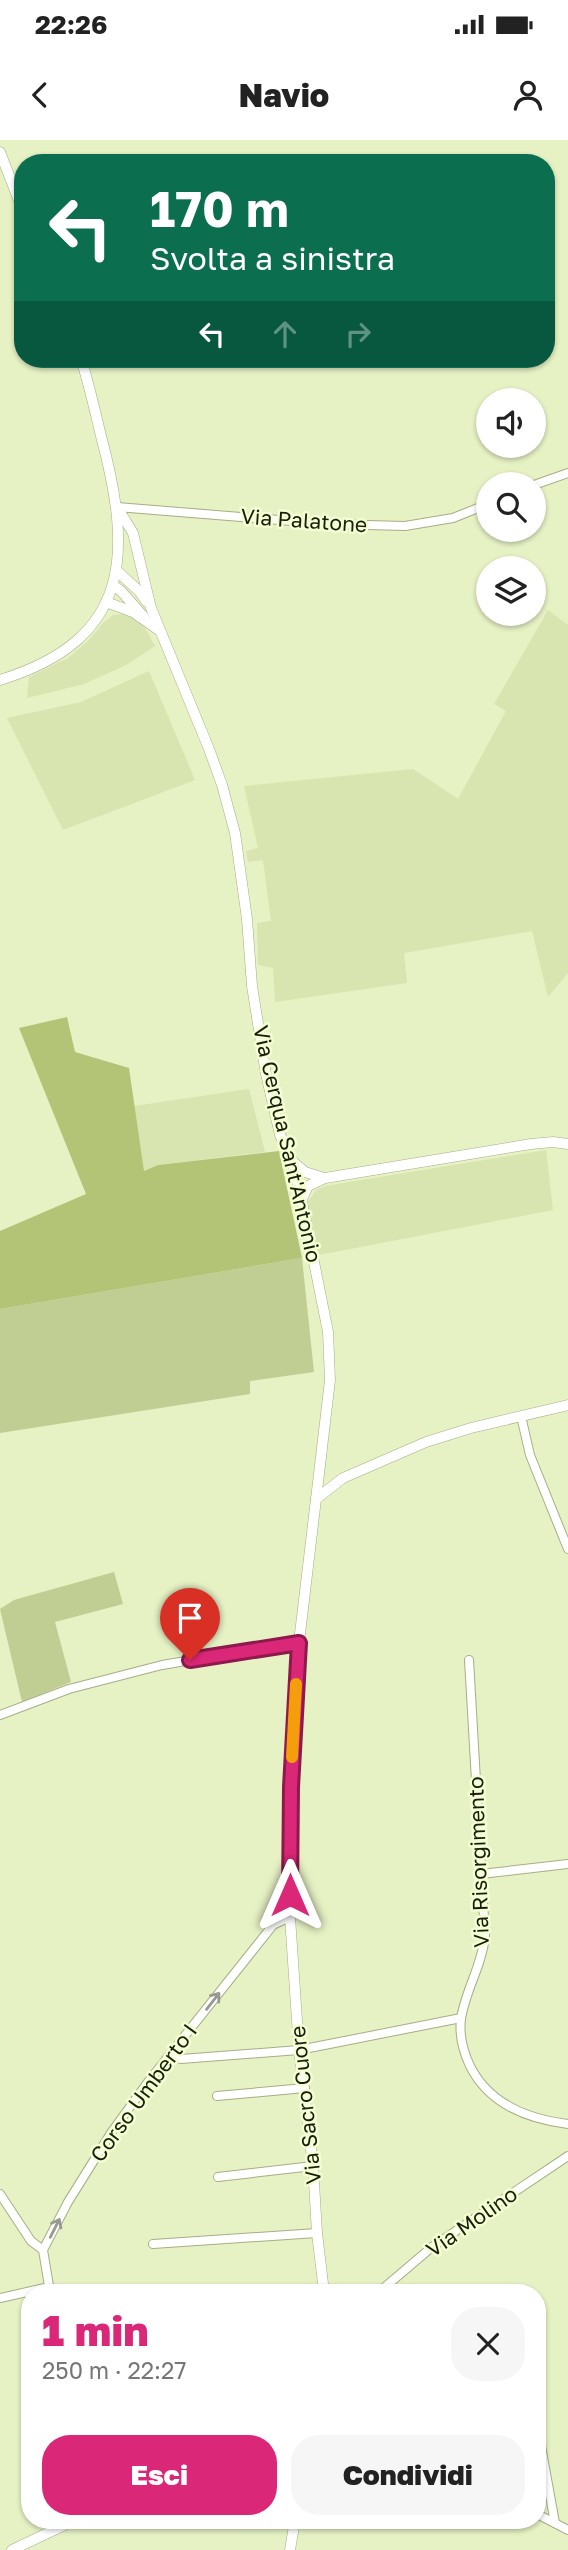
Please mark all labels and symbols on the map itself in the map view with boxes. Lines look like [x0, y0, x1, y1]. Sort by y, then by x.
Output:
street label: Via Palatone [240, 503, 368, 537]
street label: Via Cerqua Sant'Antonio [248, 1023, 328, 1265]
pin [160, 1588, 220, 1660]
street label: Via Risorgimento [462, 1776, 494, 1948]
position arrow [253, 1858, 327, 1932]
one-way arrow [205, 1993, 220, 2011]
street label: Corso Umberto I [84, 2018, 202, 2167]
street label: Via Sacro Cuore [284, 2025, 326, 2186]
street label: Via Molino [421, 2180, 522, 2262]
one-way arrow [49, 2218, 62, 2239]

